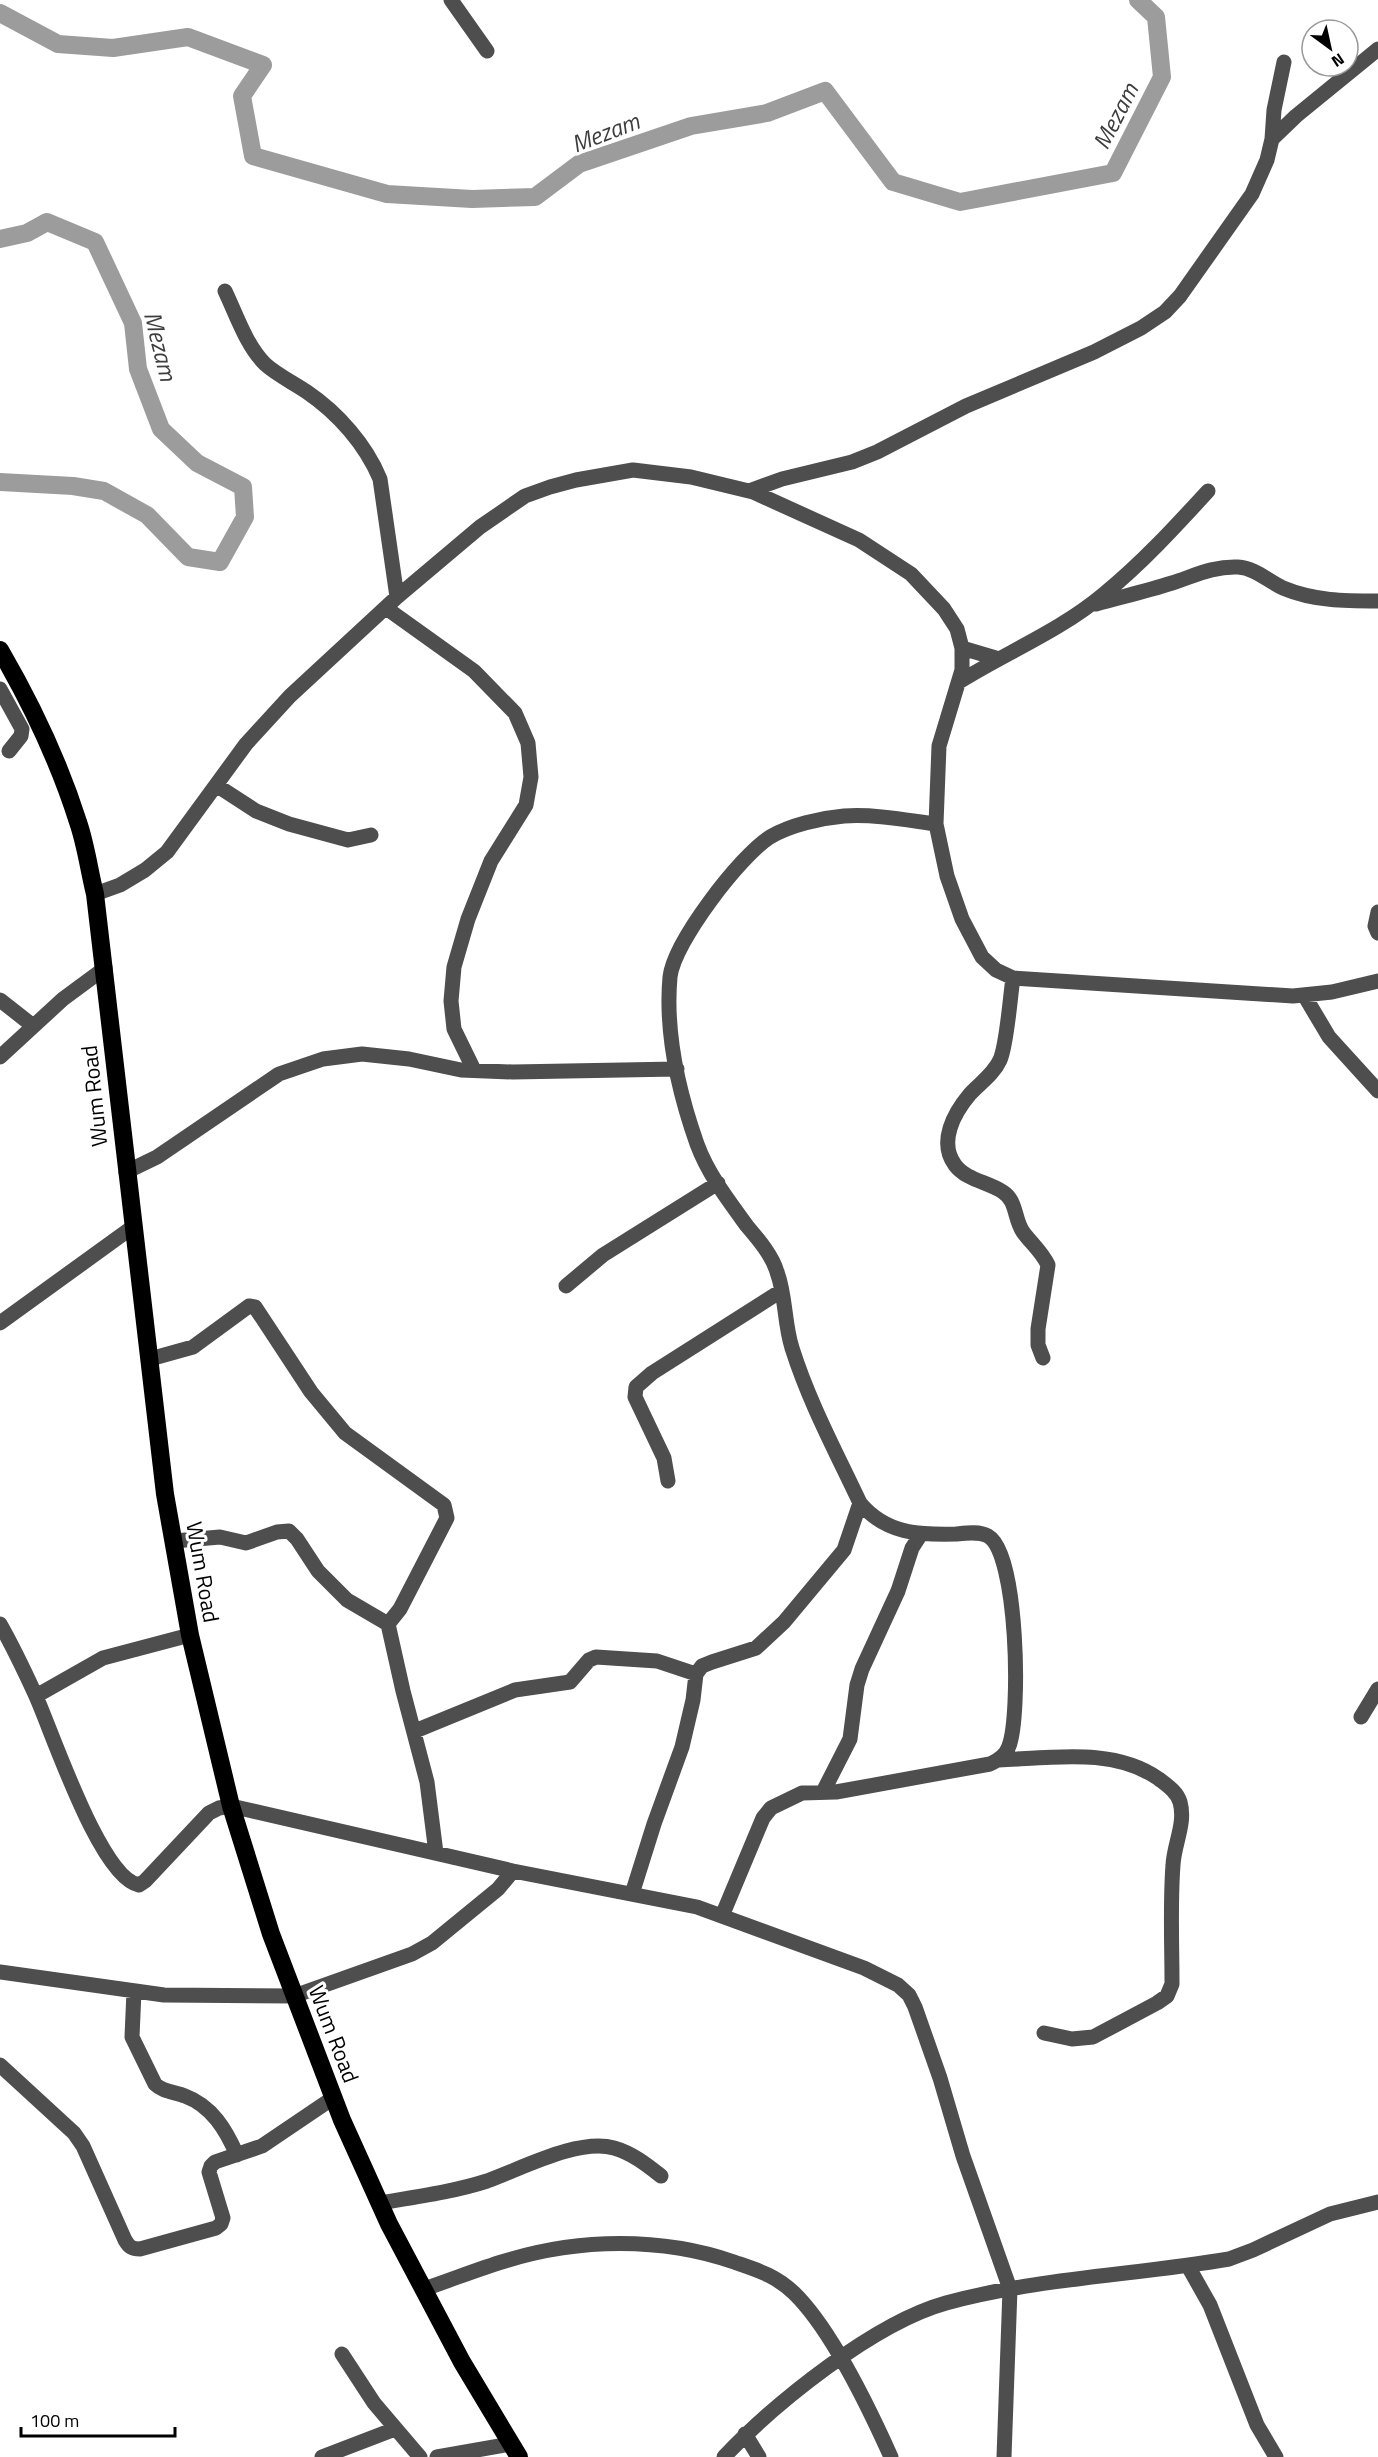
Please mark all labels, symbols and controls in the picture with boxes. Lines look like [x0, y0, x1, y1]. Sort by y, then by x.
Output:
north arrow [1300, 18, 1360, 78]
text: N [1327, 47, 1349, 74]
water label: Mezam [1083, 75, 1148, 155]
water label: Mezam [566, 102, 646, 161]
water label: Mezam [135, 308, 187, 386]
street label: Wum Road [72, 1044, 116, 1148]
street label: Wum Road [177, 1519, 229, 1625]
street label: Wum Road [300, 1980, 368, 2088]
scale bar [21, 2400, 176, 2438]
text: 100 m [30, 2407, 79, 2434]

